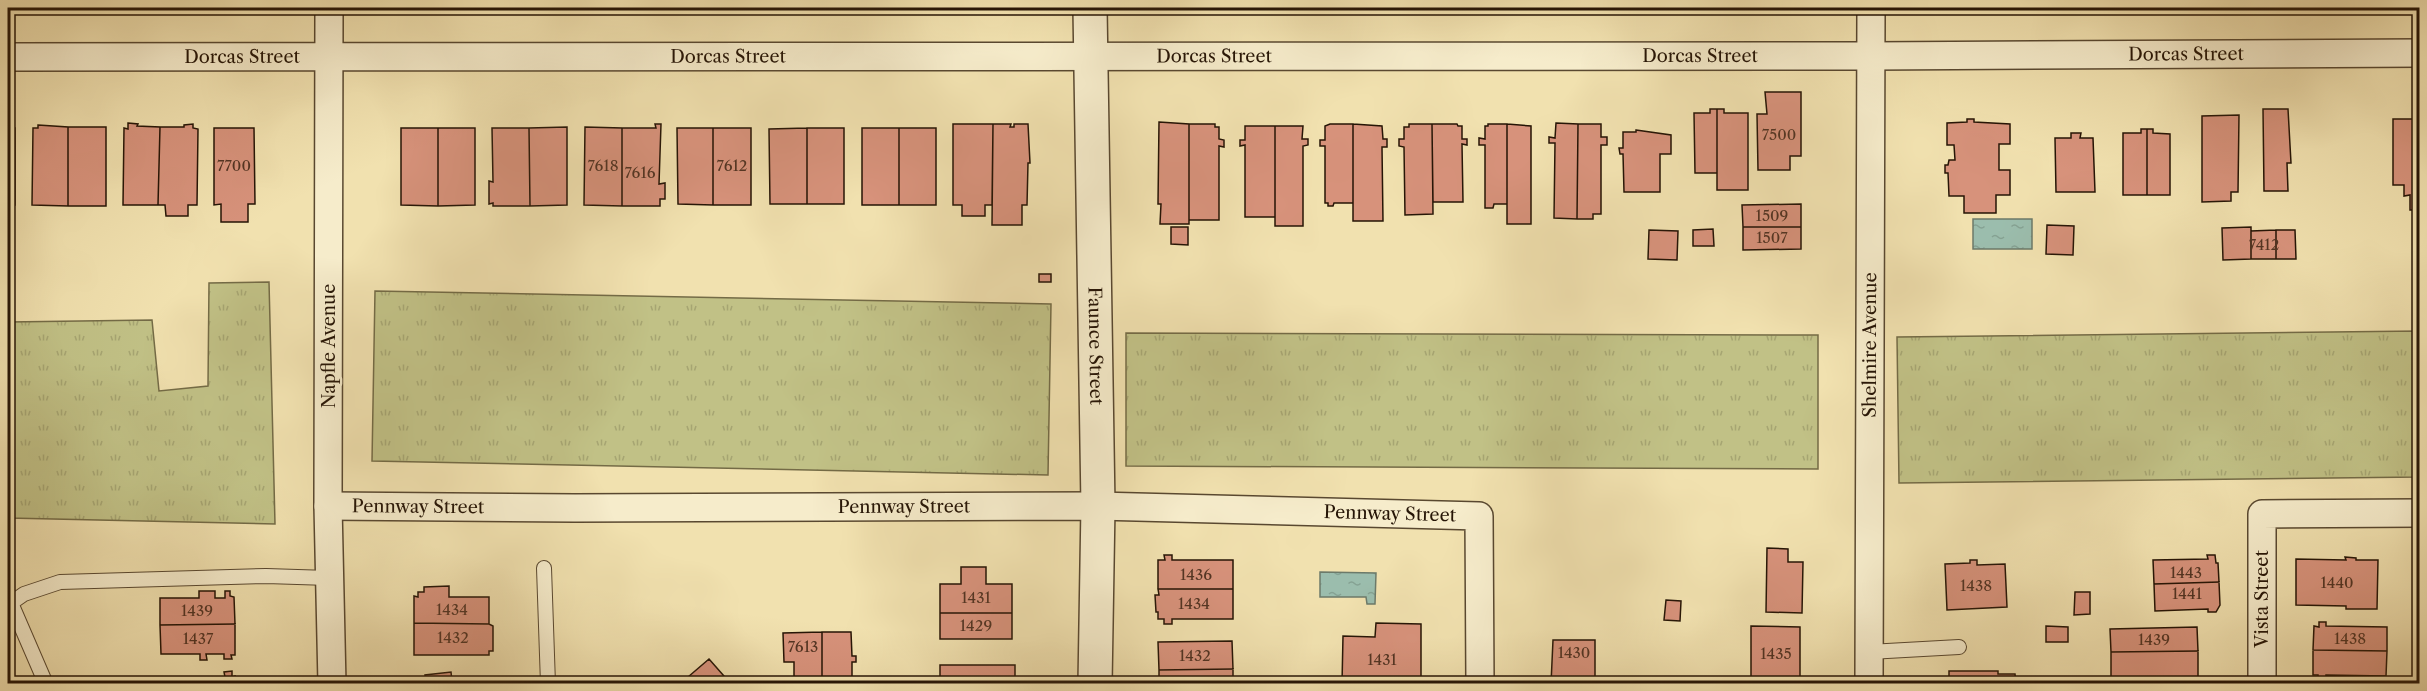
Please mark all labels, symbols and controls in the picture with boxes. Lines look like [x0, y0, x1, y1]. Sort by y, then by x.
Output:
street label: Dorcas Street [2128, 43, 2245, 66]
street label: Dorcas Street [1156, 45, 1272, 67]
street label: Dorcas Street [1642, 45, 1758, 67]
street label: Dorcas Street [184, 46, 300, 68]
street label: Dorcas Street [670, 46, 786, 68]
house number: 7500 [1762, 125, 1796, 144]
house number: 7700 [217, 156, 251, 175]
house number: 7618 [587, 156, 619, 175]
house number: 7612 [717, 156, 747, 175]
house number: 7616 [625, 163, 656, 182]
house number: 1509 [1756, 206, 1788, 225]
house number: 1507 [1756, 228, 1788, 247]
house number: 7412 [2249, 235, 2279, 254]
street label: Shelmire Avenue [1859, 272, 1881, 418]
street label: Napfle Avenue [318, 284, 340, 408]
street label: Faunce Street [1083, 287, 1107, 406]
street label: Pennway Street [352, 495, 485, 518]
street label: Pennway Street [838, 495, 971, 518]
street label: Pennway Street [1323, 501, 1457, 526]
street label: Vista Street [2251, 550, 2273, 649]
house number: 1443 [2170, 563, 2202, 582]
house number: 1436 [1180, 565, 1212, 584]
house number: 1440 [2320, 573, 2354, 592]
house number: 1438 [1960, 576, 1992, 595]
house number: 1441 [2172, 584, 2203, 603]
house number: 1431 [961, 588, 991, 607]
house number: 1434 [1178, 594, 1210, 613]
house number: 1434 [436, 600, 468, 619]
house number: 1439 [181, 601, 213, 620]
house number: 1429 [960, 616, 992, 635]
house number: 1432 [437, 628, 469, 647]
house number: 1437 [183, 629, 214, 648]
house number: 1438 [2334, 629, 2366, 648]
house number: 1439 [2138, 630, 2170, 649]
house number: 7613 [788, 637, 818, 656]
house number: 1430 [1558, 643, 1590, 662]
house number: 1435 [1760, 644, 1792, 663]
house number: 1432 [1179, 646, 1211, 665]
house number: 1431 [1367, 650, 1397, 669]

